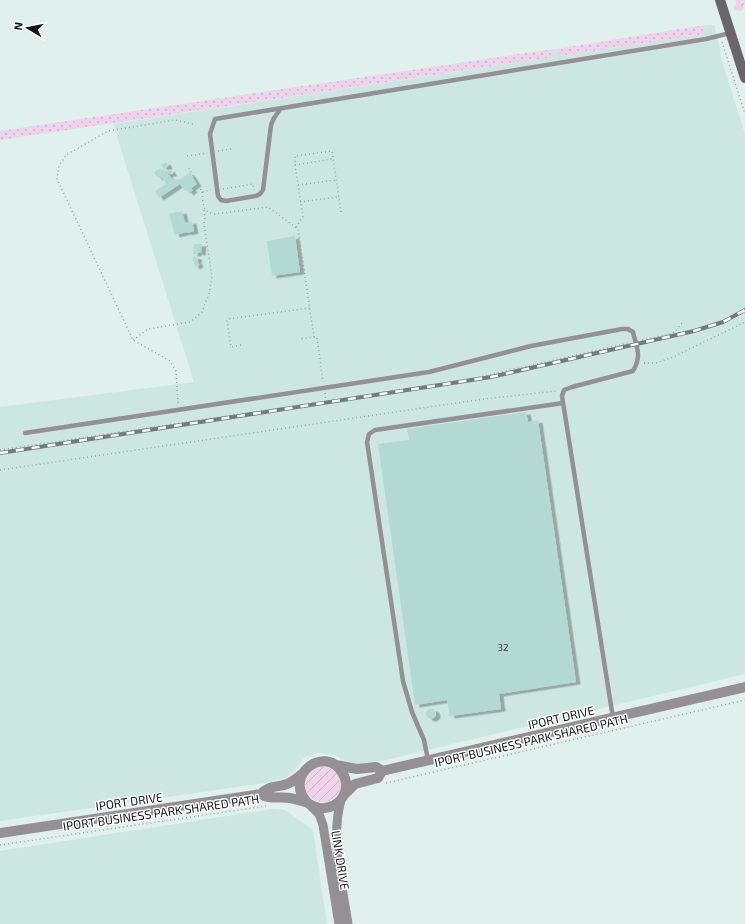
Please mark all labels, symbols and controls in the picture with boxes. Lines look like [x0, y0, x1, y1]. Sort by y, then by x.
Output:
north arrow [8, 8, 48, 48]
text: N [11, 21, 25, 31]
house number: 32 [497, 641, 509, 653]
street label: IPORT DRIVE [527, 703, 596, 731]
street label: IPORT BUSINESS PARK SHARED PATH [433, 711, 629, 769]
street label: IPORT DRIVE [95, 789, 164, 813]
street label: IPORT BUSINESS PARK SHARED PATH [62, 791, 260, 833]
street label: LINK DRIVE [329, 829, 353, 891]

